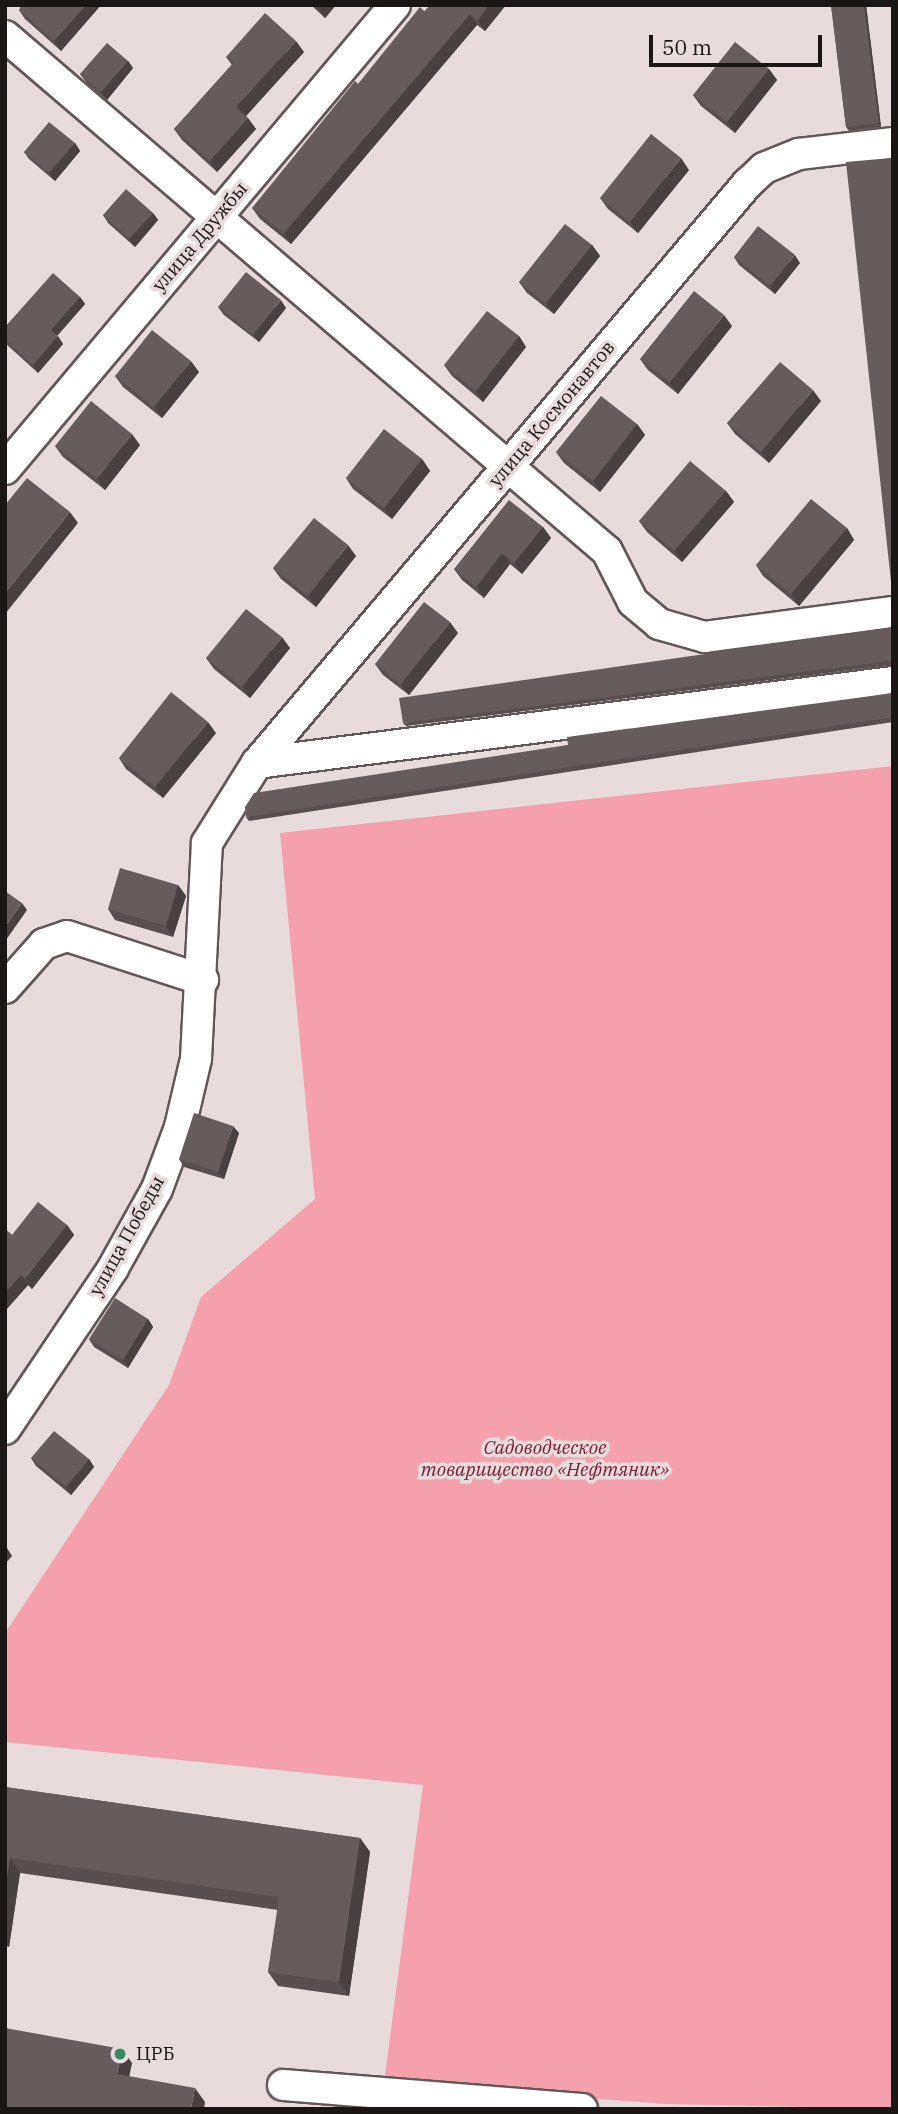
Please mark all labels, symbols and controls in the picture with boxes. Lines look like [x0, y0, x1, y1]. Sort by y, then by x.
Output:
scale bar [653, 21, 826, 65]
text: 50 m [662, 33, 712, 61]
street label: улица Дружбы [147, 178, 253, 296]
street label: улица Космонавтов [484, 336, 620, 492]
street label: улица Победы [85, 1172, 169, 1300]
park label: Садоводческое товарищество «Нефтяник» [421, 1437, 669, 1481]
place label: ЦРБ [136, 2043, 174, 2065]
marker: ЦРБ [110, 2044, 130, 2064]

